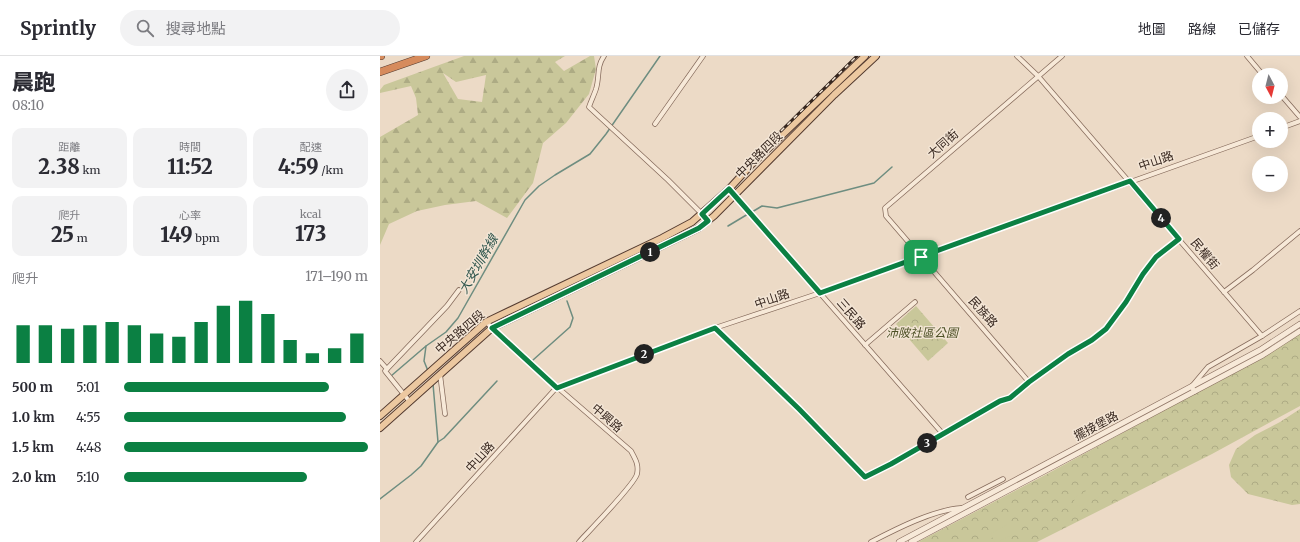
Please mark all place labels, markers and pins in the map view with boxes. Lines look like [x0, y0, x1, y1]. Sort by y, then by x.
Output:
pin: 4 [1151, 208, 1171, 228]
pin [904, 240, 938, 274]
pin: 1 [640, 242, 660, 262]
pin: 2 [634, 344, 654, 364]
pin: 3 [917, 433, 937, 453]

